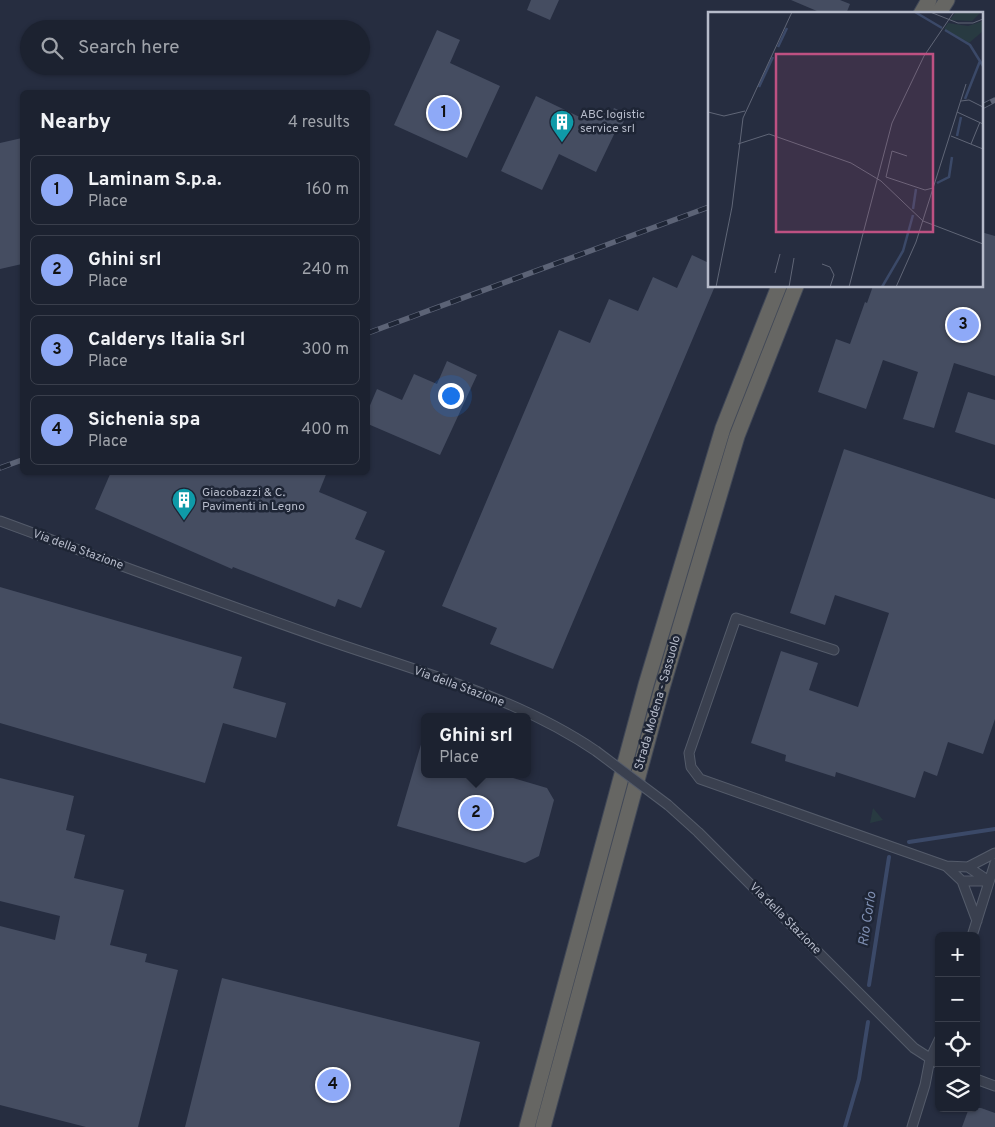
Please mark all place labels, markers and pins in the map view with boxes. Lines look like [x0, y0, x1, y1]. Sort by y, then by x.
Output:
pin: 1 [428, 94, 460, 132]
place label: ABC logistic service srl [580, 107, 645, 137]
building icon: ABC logistic service srl [549, 109, 575, 143]
pin: 3 [947, 306, 979, 344]
place label: Giacobazzi & C. Pavimenti in Legno [202, 485, 305, 515]
building icon: Giacobazzi & C. Pavimenti in Legno [171, 487, 197, 521]
pin: 2 [460, 794, 492, 832]
pin: 4 [317, 1066, 349, 1104]

